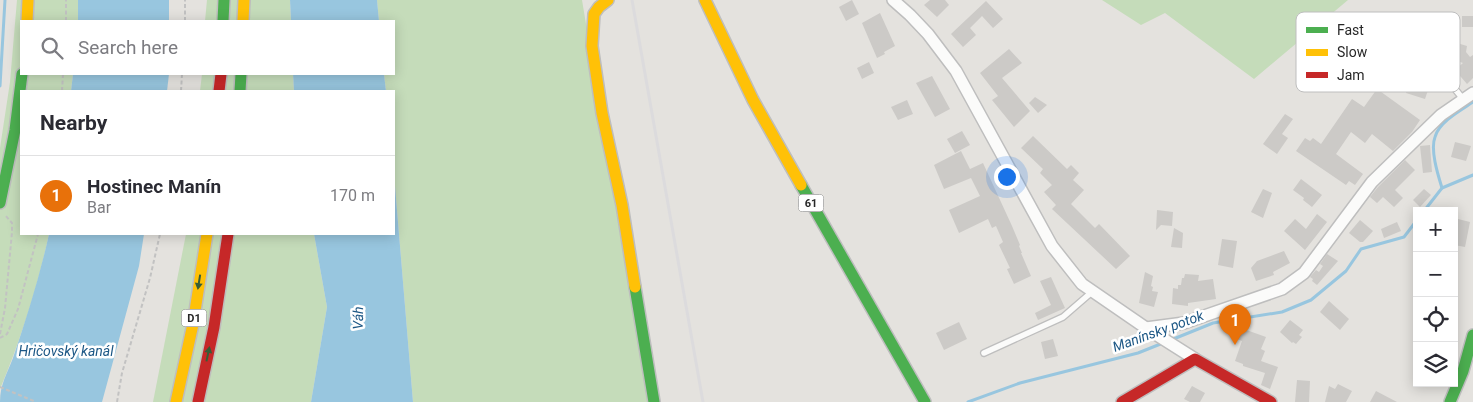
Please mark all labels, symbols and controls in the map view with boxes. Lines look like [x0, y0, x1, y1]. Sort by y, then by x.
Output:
legend [1296, 12, 1460, 92]
search box [20, 20, 395, 75]
text: Fast [1337, 22, 1364, 38]
icon: search [38, 34, 66, 62]
text: Search here [78, 36, 178, 59]
text: Slow [1337, 44, 1368, 60]
text: Jam [1337, 67, 1365, 83]
text: Nearby [40, 111, 107, 135]
your location [994, 164, 1020, 190]
text: Hostinec Manín [87, 175, 221, 198]
text: 1 [51, 186, 61, 205]
text: 170 m [330, 186, 375, 205]
road number: 61 [798, 194, 824, 212]
text: Bar [87, 198, 111, 217]
map controls [1413, 207, 1458, 387]
button: + [1413, 207, 1458, 252]
button: − [1413, 252, 1458, 297]
one-way arrow [195, 274, 203, 290]
button: locate [1413, 297, 1458, 342]
pin: 1 [1219, 304, 1251, 345]
water label: Váh [350, 306, 366, 330]
water label: Manínsky potok [1110, 307, 1207, 355]
road number: D1 [182, 310, 206, 326]
button: layers [1413, 342, 1458, 387]
water label: Hričovský kanál [18, 343, 114, 359]
one-way arrow [204, 347, 212, 362]

